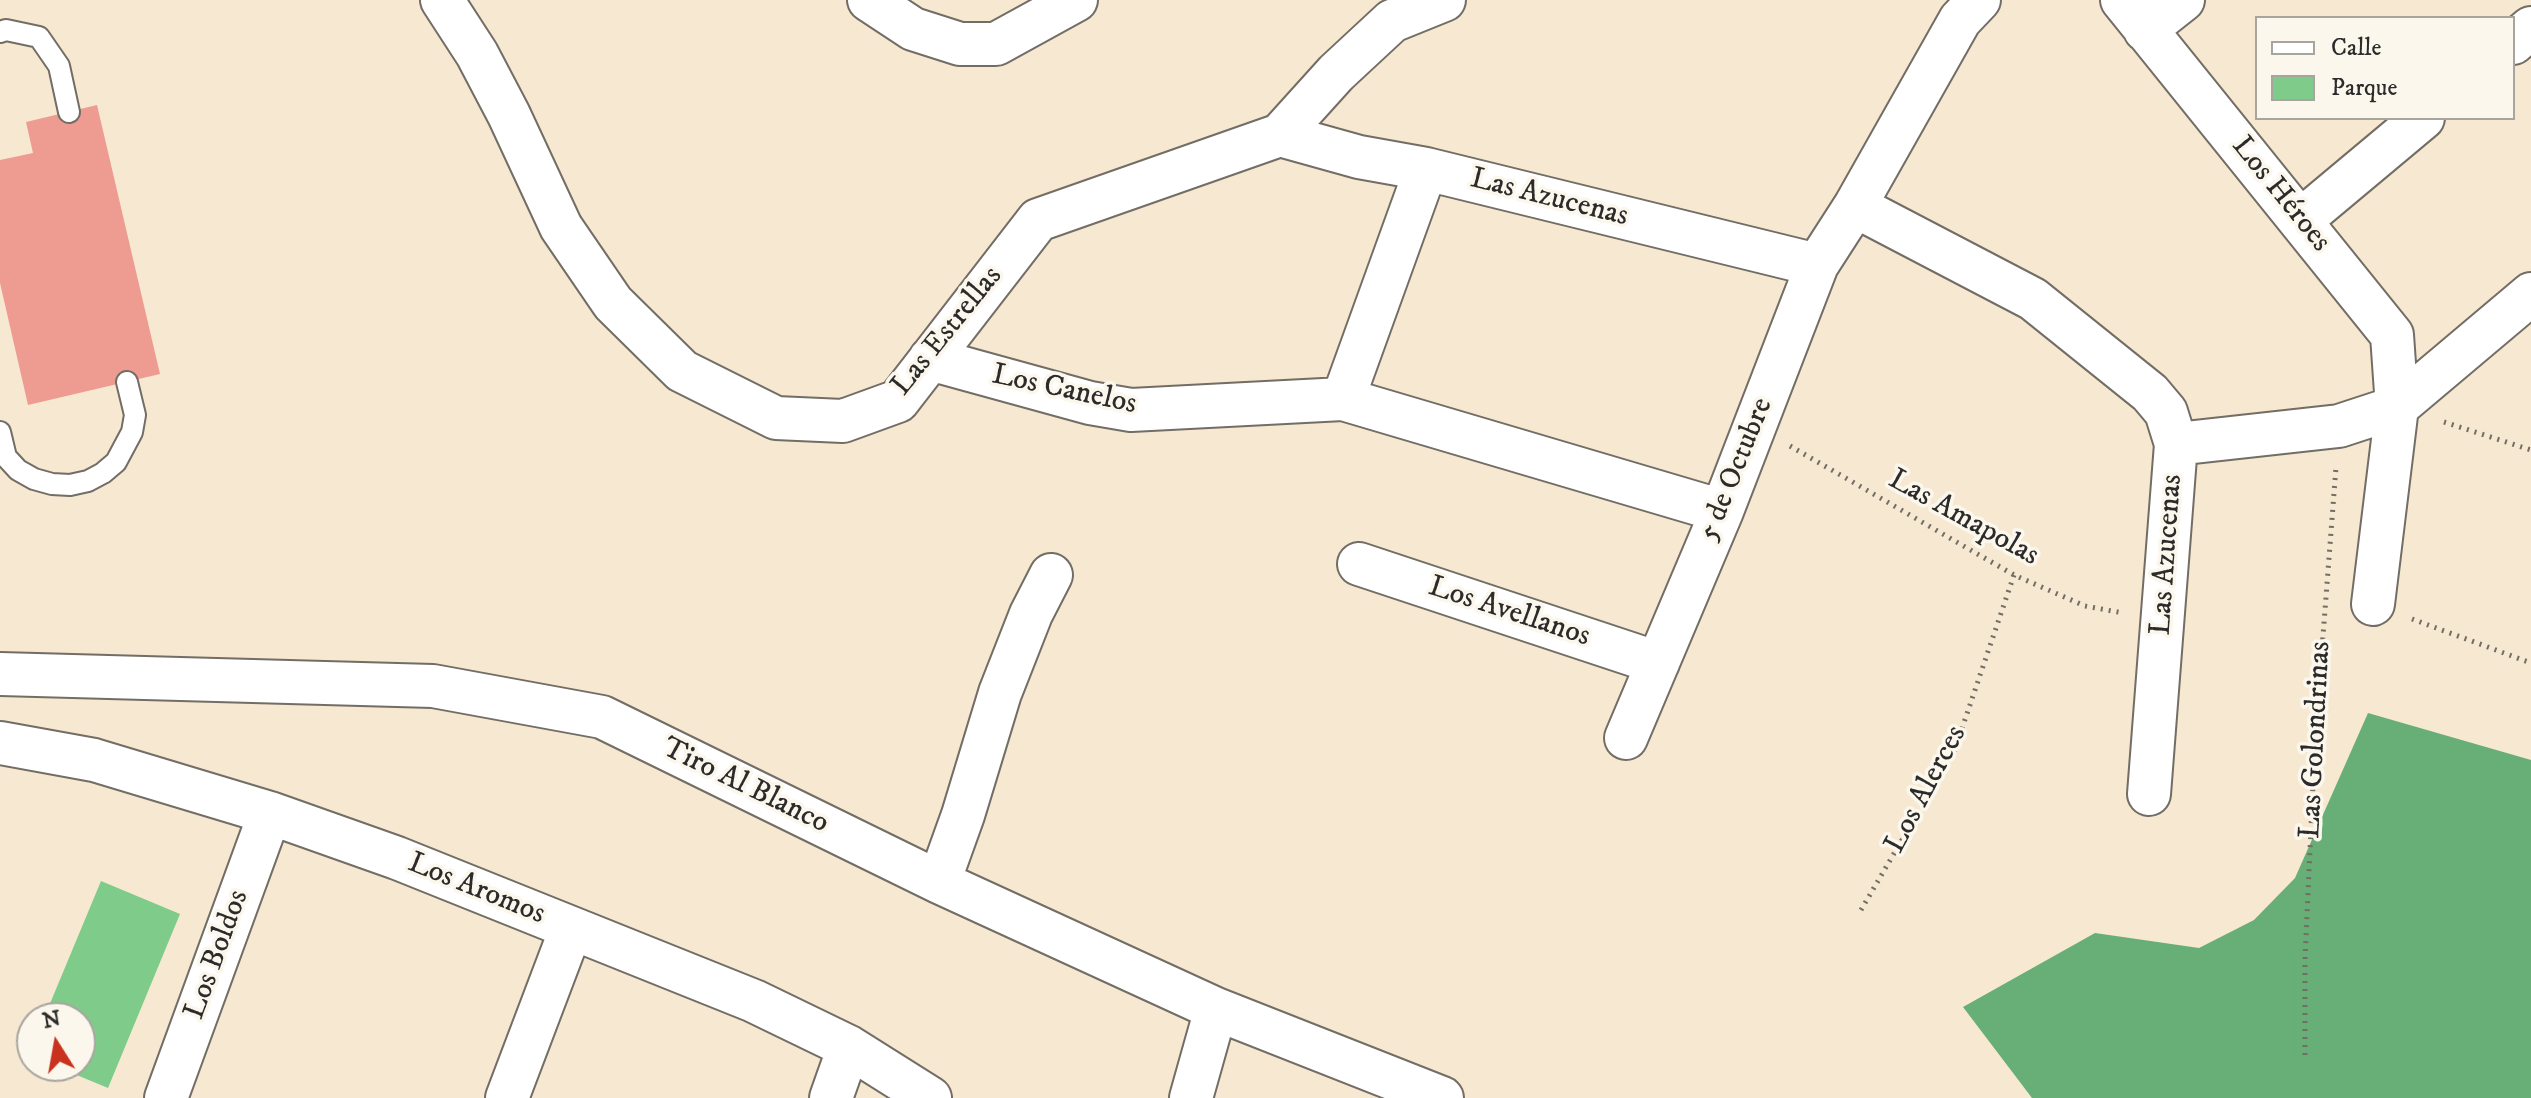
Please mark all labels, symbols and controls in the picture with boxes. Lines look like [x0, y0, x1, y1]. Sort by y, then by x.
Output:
legend [2255, 16, 2515, 120]
text: Calle [2331, 33, 2381, 63]
text: Parque [2331, 73, 2397, 103]
street label: Los Héroes [2223, 130, 2337, 260]
street label: Las Azucenas [1466, 162, 1632, 236]
street label: Las Estrellas [885, 260, 1011, 404]
street label: Los Canelos [988, 358, 1140, 424]
street label: 5 de Octubre [1692, 393, 1782, 547]
street label: Las Amapolas [1881, 463, 2045, 575]
street label: Las Azucenas [2144, 473, 2192, 637]
street label: Los Avellanos [1424, 570, 1594, 656]
street label: Las Golondrinas [2294, 640, 2340, 840]
street label: Los Alerces [1878, 720, 1976, 860]
street label: Tiro Al Blanco [656, 731, 834, 843]
street label: Los Aromos [402, 846, 550, 934]
street label: Los Boldos [178, 886, 258, 1024]
north arrow [16, 1002, 96, 1082]
text: N [40, 1005, 63, 1035]

